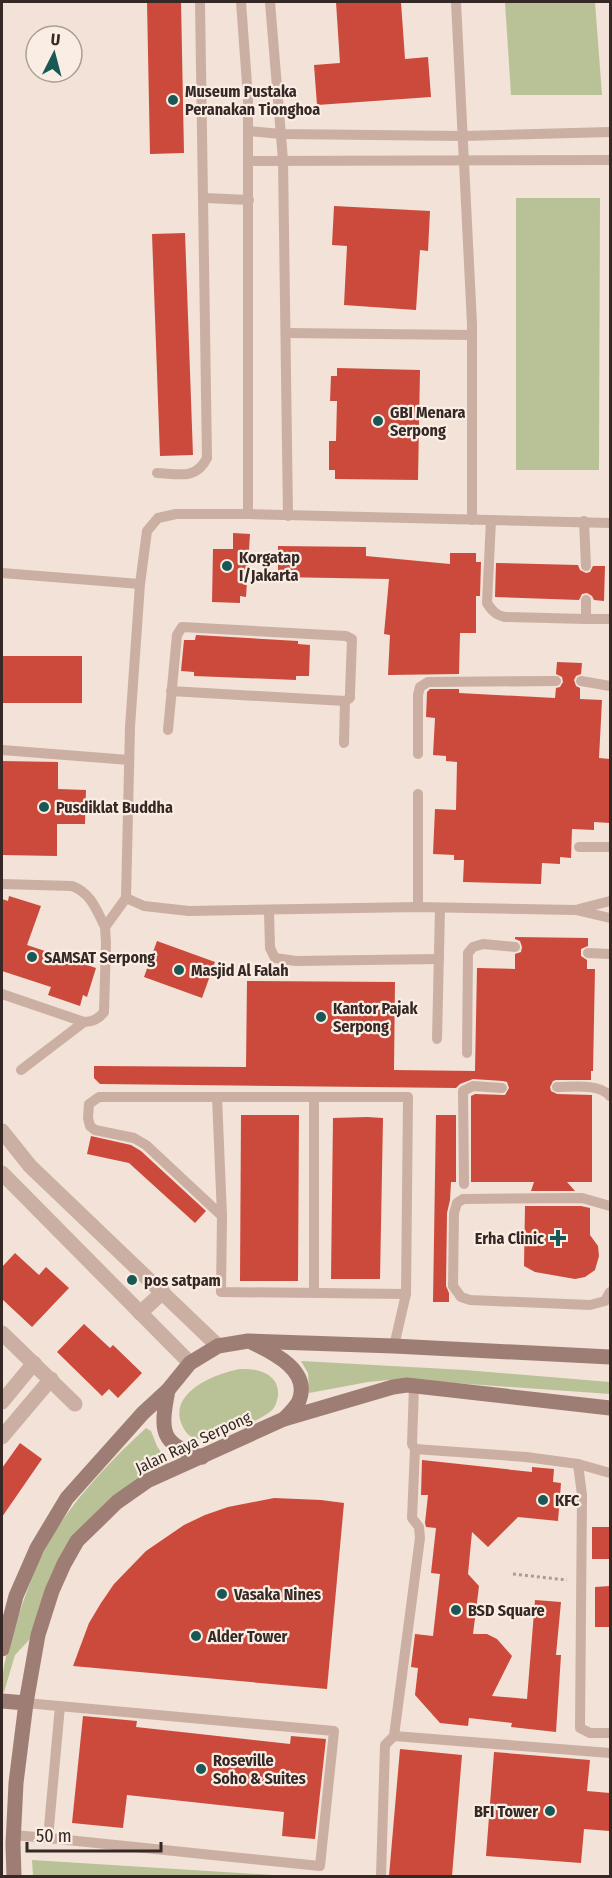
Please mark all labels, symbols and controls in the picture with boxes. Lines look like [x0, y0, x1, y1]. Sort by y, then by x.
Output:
north arrow [24, 24, 84, 84]
text: U [50, 30, 61, 50]
place label: Museum Pustaka Peranakan Tionghoa [185, 82, 320, 119]
marker: Museum Pustaka Peranakan Tionghoa [166, 93, 180, 107]
place label: GBI Menara Serpong [390, 403, 465, 440]
marker: GBI Menara Serpong [371, 414, 385, 428]
place label: Korgatap I/Jakarta [239, 548, 300, 585]
marker: Korgatap I/Jakarta [220, 559, 234, 573]
place label: Pusdiklat Buddha [56, 798, 173, 817]
marker: Pusdiklat Buddha [37, 800, 51, 814]
place label: SAMSAT Serpong [44, 948, 155, 967]
marker: SAMSAT Serpong [25, 950, 39, 964]
place label: Masjid Al Falah [191, 961, 289, 980]
marker: Masjid Al Falah [172, 963, 186, 977]
place label: Kantor Pajak Serpong [333, 999, 418, 1036]
marker: Kantor Pajak Serpong [314, 1010, 328, 1024]
place label: Erha Clinic [475, 1229, 544, 1248]
marker: Erha Clinic [549, 1229, 567, 1247]
place label: pos satpam [144, 1271, 221, 1290]
marker: pos satpam [125, 1273, 139, 1287]
street label: Jalan Raya Serpong [132, 1407, 254, 1478]
place label: KFC [555, 1491, 580, 1510]
marker: KFC [536, 1493, 550, 1507]
place label: Vasaka Nines [233, 1585, 321, 1604]
marker: Vasaka Nines [215, 1587, 229, 1601]
place label: BSD Square [468, 1601, 545, 1620]
marker: BSD Square [449, 1603, 463, 1617]
place label: Alder Tower [207, 1627, 288, 1646]
marker: Alder Tower [189, 1629, 203, 1643]
place label: Roseville Soho & Suites [213, 1751, 306, 1788]
marker: Roseville Soho & Suites [194, 1762, 208, 1776]
place label: BFI Tower [474, 1802, 538, 1821]
marker: BFI Tower [543, 1804, 557, 1818]
scale bar [27, 1815, 160, 1853]
text: 50 m [36, 1825, 72, 1847]

